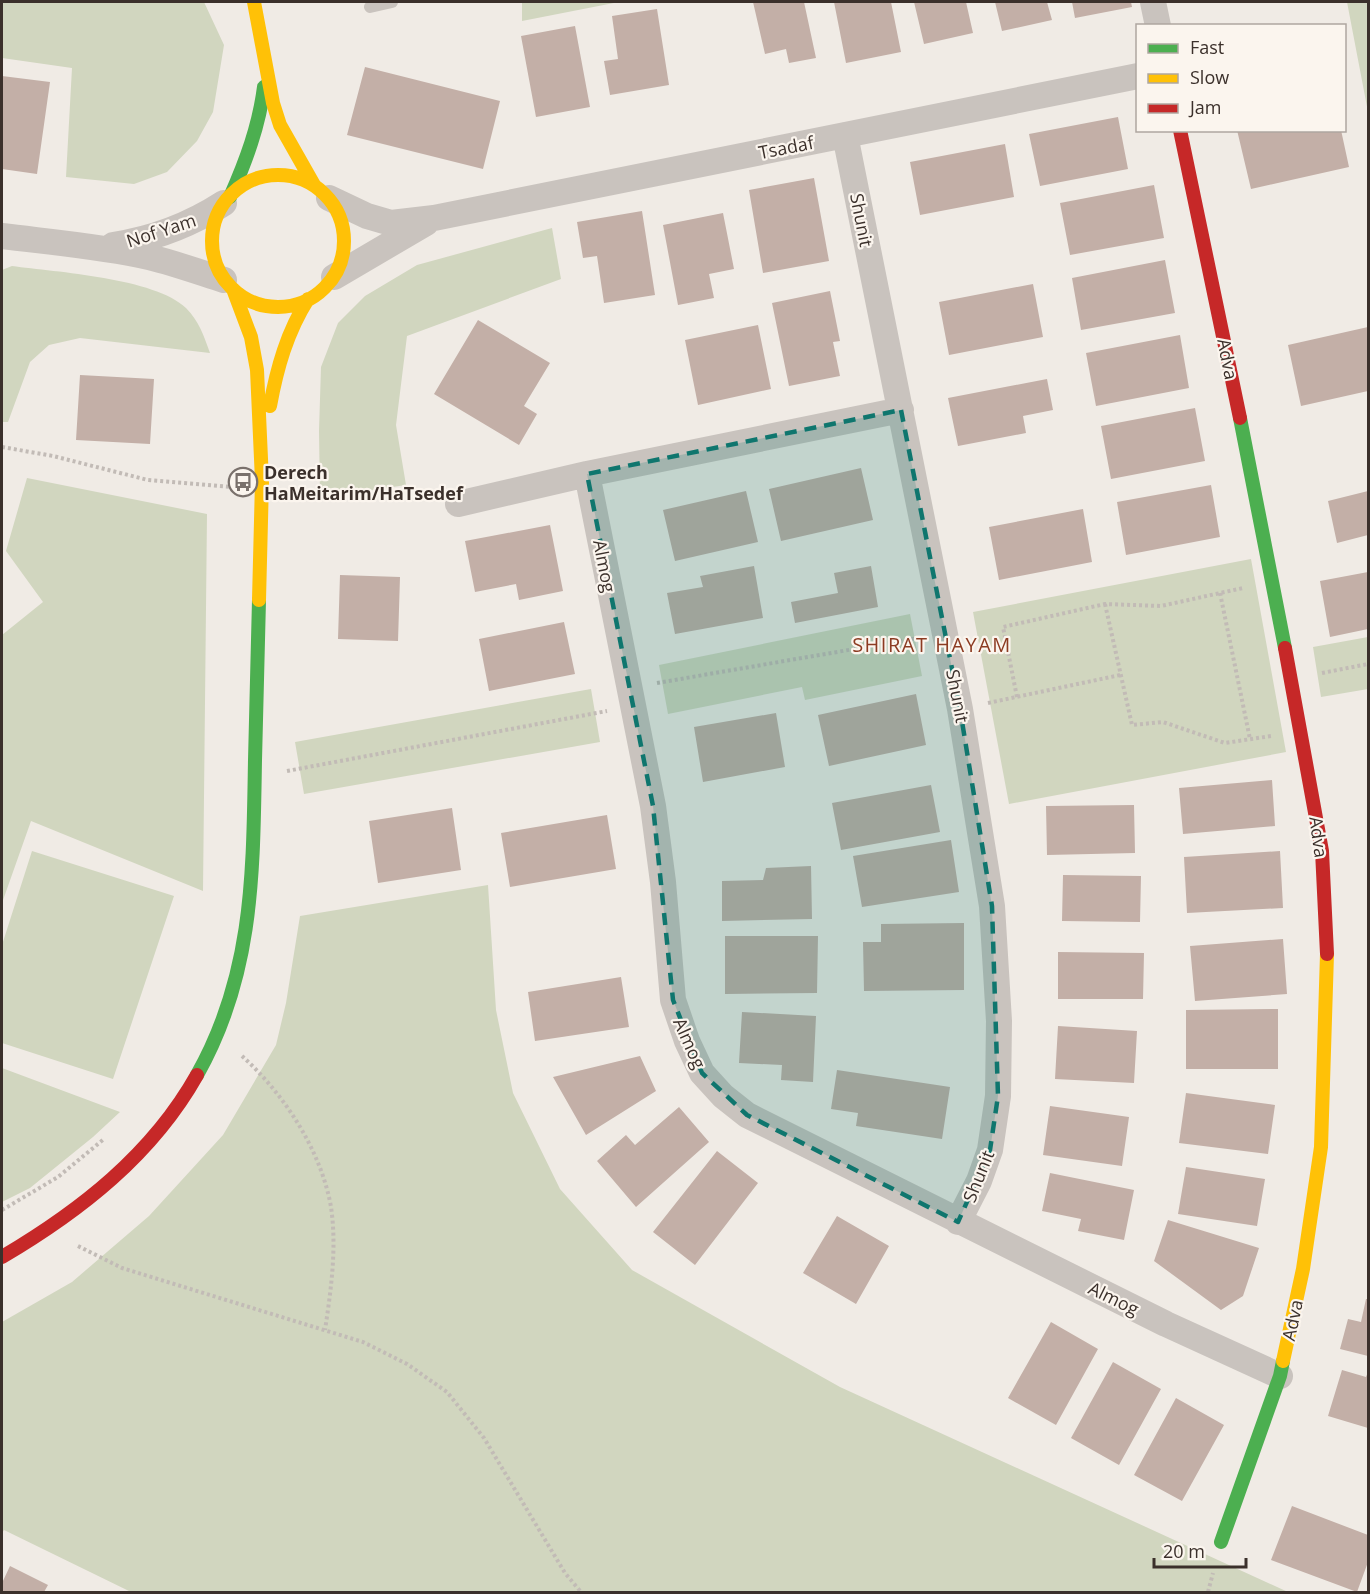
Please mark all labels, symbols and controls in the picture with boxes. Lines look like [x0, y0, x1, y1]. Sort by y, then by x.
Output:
legend [1136, 24, 1346, 132]
text: Fast [1190, 35, 1224, 59]
text: Slow [1190, 65, 1229, 89]
text: Jam [1188, 95, 1222, 119]
street label: Tsadaf [756, 130, 816, 164]
street label: Shunit [845, 191, 879, 249]
street label: Nof Yam [123, 207, 199, 253]
street label: Adva [1212, 336, 1244, 382]
place label: Derech HaMeitarim/HaTsedef [264, 460, 464, 505]
bus stop icon: Derech HaMeitarim/HaTsedef [227, 466, 259, 498]
street label: Almog [588, 538, 622, 595]
district label: SHIRAT HAYAM [852, 631, 1012, 658]
street label: Shunit [941, 667, 975, 725]
street label: Adva [1304, 815, 1334, 859]
street label: Almog [668, 1014, 712, 1072]
street label: Shunit [957, 1146, 999, 1206]
street label: Almog [1085, 1276, 1143, 1321]
street label: Adva [1276, 1297, 1308, 1343]
scale bar [1154, 1531, 1246, 1569]
text: 20 m [1163, 1539, 1205, 1563]

